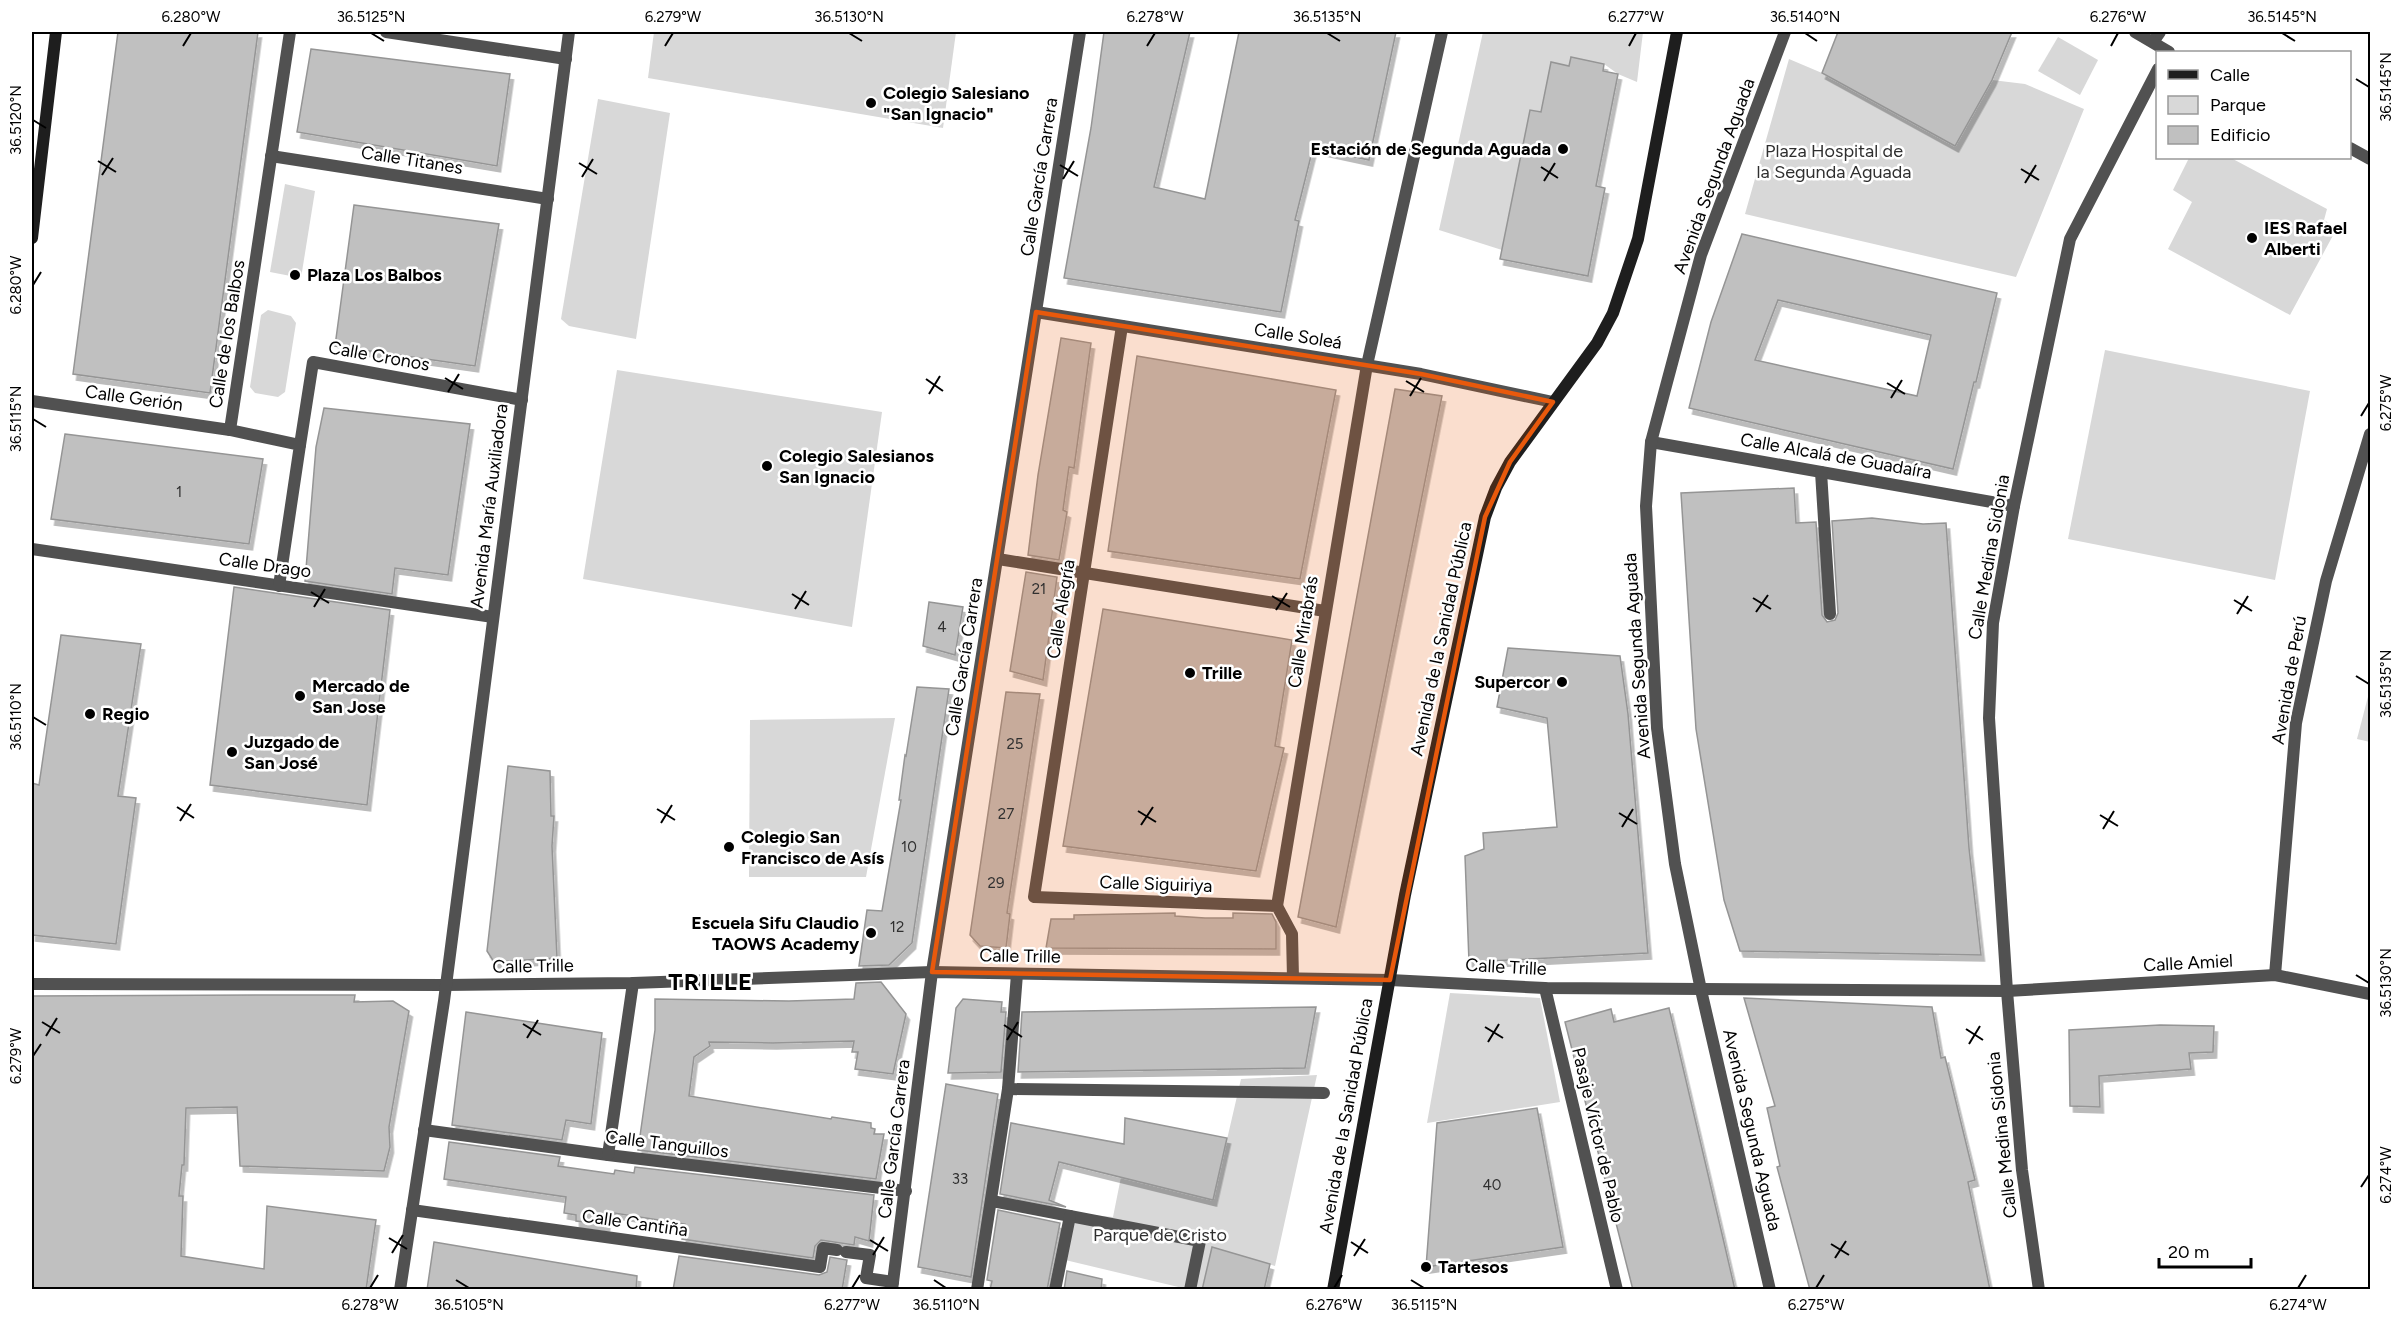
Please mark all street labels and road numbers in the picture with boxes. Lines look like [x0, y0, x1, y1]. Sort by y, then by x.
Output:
street label: Avenida Segunda Aguada [1668, 75, 1760, 277]
street label: Calle García Carrera [1016, 96, 1062, 258]
street label: Calle Titanes [360, 141, 464, 179]
street label: Calle de los Balbos [204, 258, 250, 410]
street label: Calle Soleá [1252, 318, 1344, 354]
street label: Calle Cronos [327, 336, 431, 376]
street label: Calle Gerión [84, 380, 184, 416]
street label: Avenida María Auxiliadora [466, 402, 512, 610]
street label: Calle Alcalá de Guadaíra [1739, 428, 1933, 484]
street label: Calle Medina Sidonia [1964, 473, 2014, 641]
street label: Avenida de la Sanidad Pública [1405, 520, 1477, 758]
street label: Calle Drago [217, 548, 313, 582]
street label: Avenida Segunda Aguada [1619, 552, 1655, 760]
street label: Calle Alegría [1042, 558, 1080, 660]
street label: Calle Mirabrás [1283, 574, 1323, 690]
street label: Calle García Carrera [941, 576, 987, 738]
street label: Avenida de Perú [2267, 614, 2311, 746]
street label: Calle Siguiriya [1099, 871, 1213, 897]
street label: Calle Trille [979, 944, 1061, 968]
street label: Calle Amiel [2143, 950, 2233, 976]
street label: Calle Trille [492, 954, 574, 978]
street label: Calle Trille [1465, 954, 1547, 980]
street label: Avenida de la Sanidad Pública [1314, 996, 1378, 1236]
street label: Avenida Segunda Aguada [1718, 1027, 1786, 1233]
street label: Pasaje Víctor de Pablo [1567, 1045, 1629, 1225]
street label: Calle Medina Sidonia [1982, 1051, 2022, 1219]
street label: Calle García Carrera [873, 1058, 915, 1220]
street label: Calle Tanguillos [604, 1126, 730, 1162]
street label: Calle Cantiña [581, 1205, 689, 1241]

